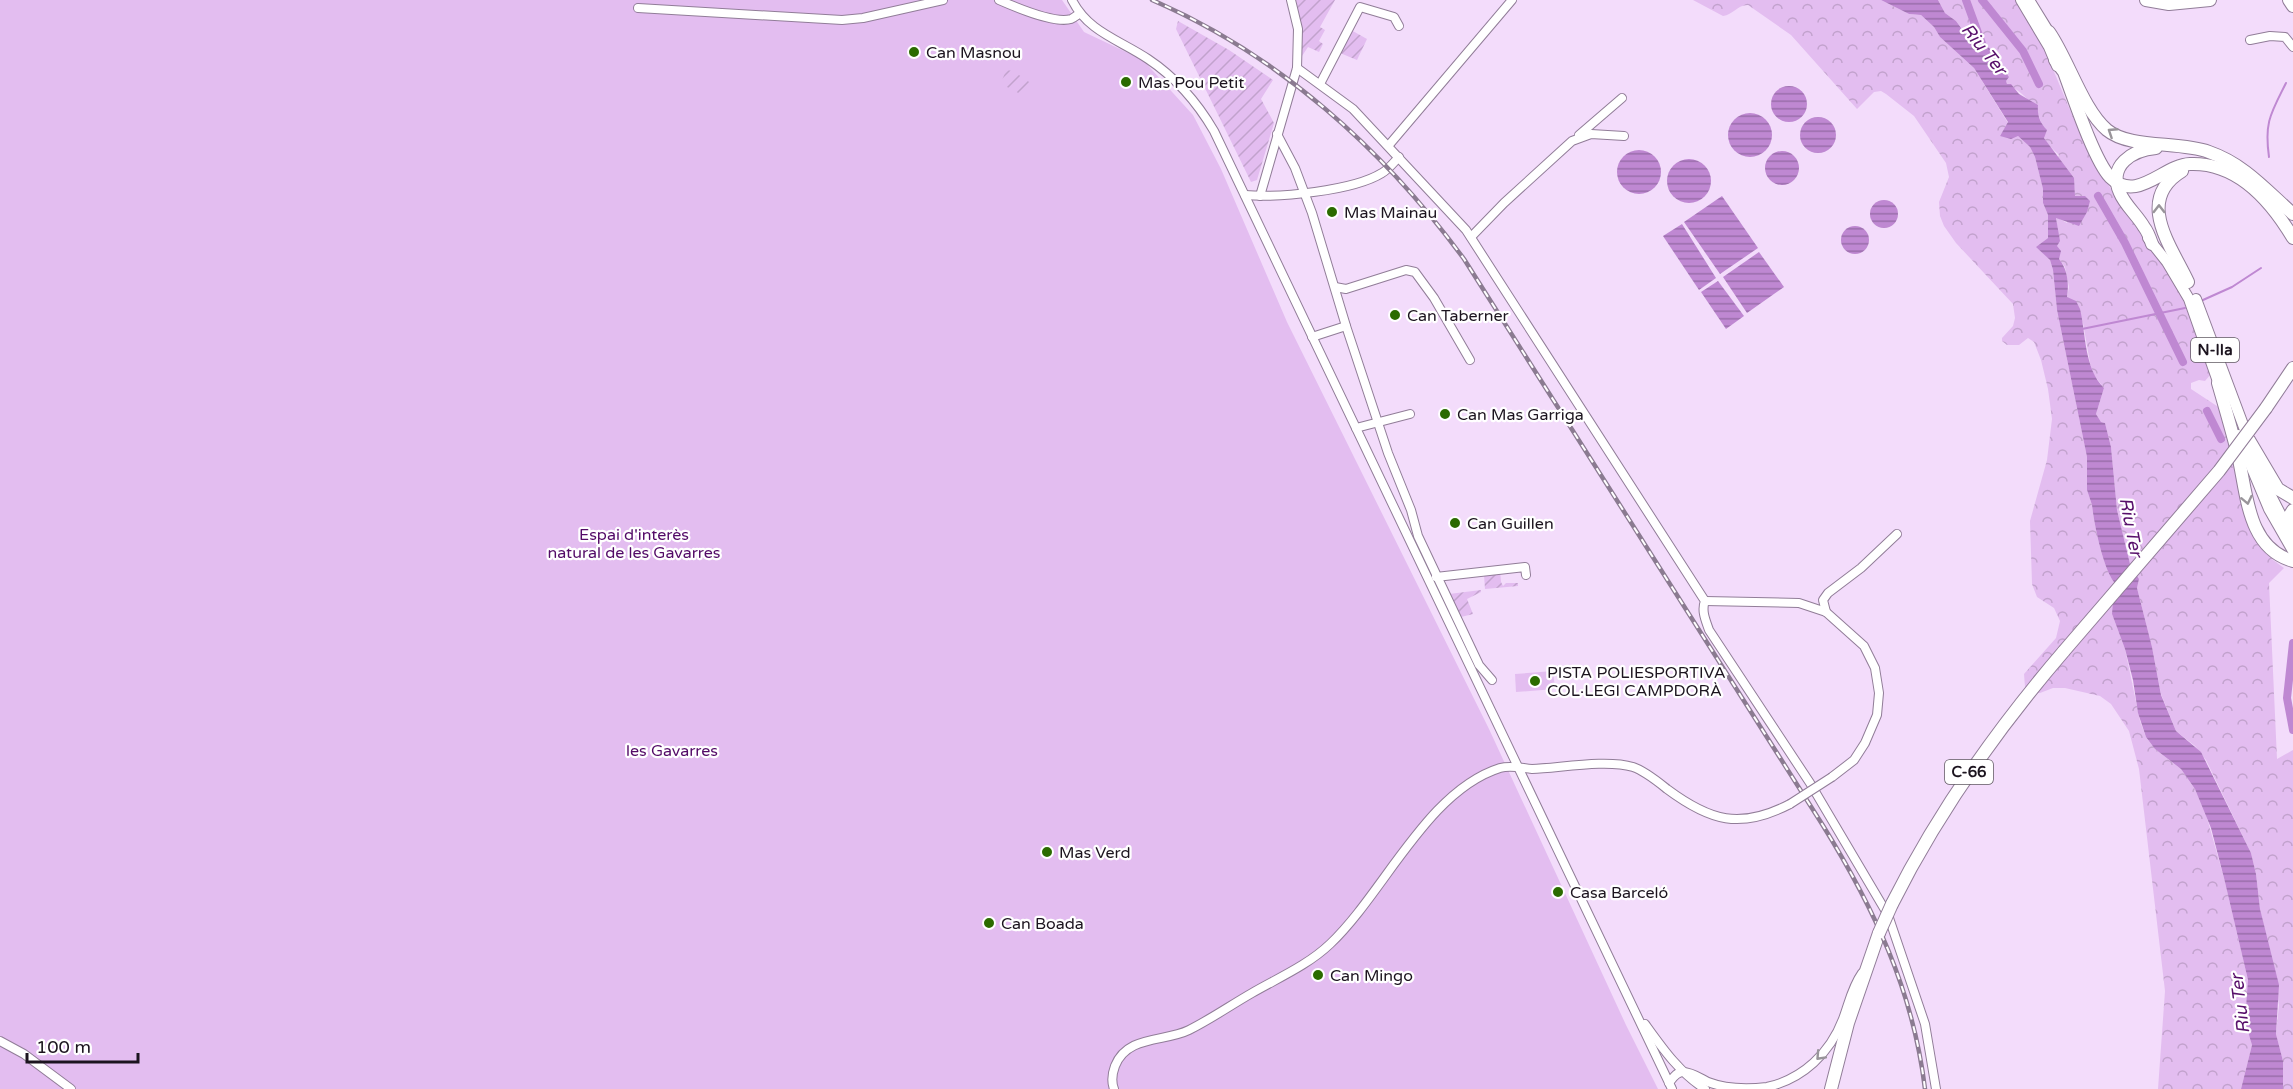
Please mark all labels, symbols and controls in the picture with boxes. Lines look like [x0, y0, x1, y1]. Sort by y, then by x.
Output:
water label: Riu Ter [1957, 19, 2013, 81]
place label: Can Masnou [926, 43, 1021, 63]
marker: Can Masnou [907, 45, 921, 59]
place label: Mas Pou Petit [1138, 73, 1244, 93]
marker: Mas Pou Petit [1119, 75, 1133, 89]
one-way arrow [2108, 128, 2119, 139]
place label: Mas Mainau [1344, 203, 1437, 223]
marker: Mas Mainau [1325, 205, 1339, 219]
one-way arrow [2153, 205, 2165, 214]
place label: Can Taberner [1407, 306, 1510, 326]
marker: Can Taberner [1388, 308, 1402, 322]
road number: N-IIa [2191, 338, 2239, 362]
place label: Can Mas Garriga [1457, 405, 1584, 425]
marker: Can Mas Garriga [1438, 407, 1452, 421]
one-way arrow [2240, 495, 2253, 505]
water label: Riu Ter [2114, 496, 2148, 561]
place label: Can Guillen [1467, 514, 1554, 534]
marker: Can Guillen [1448, 516, 1462, 530]
park label: Espai d'interès natural de les Gavarres [548, 525, 720, 563]
place label: PISTA POLIESPORTIVA COL·LEGI CAMPDORÀ [1547, 663, 1726, 701]
marker: PISTA POLIESPORTIVA COL·LEGI CAMPDORÀ [1528, 674, 1542, 688]
park label: les Gavarres [626, 741, 718, 761]
road number: C-66 [1945, 760, 1993, 784]
place label: Mas Verd [1059, 843, 1131, 863]
marker: Mas Verd [1040, 845, 1054, 859]
place label: Casa Barceló [1570, 883, 1668, 903]
marker: Casa Barceló [1551, 885, 1565, 899]
place label: Can Boada [1001, 914, 1084, 934]
marker: Can Boada [982, 916, 996, 930]
place label: Can Mingo [1330, 966, 1413, 986]
marker: Can Mingo [1311, 968, 1325, 982]
water label: Riu Ter [2225, 971, 2255, 1035]
scale bar [27, 1026, 138, 1064]
text: 100 m [36, 1036, 91, 1058]
one-way arrow [1817, 1048, 1828, 1059]

